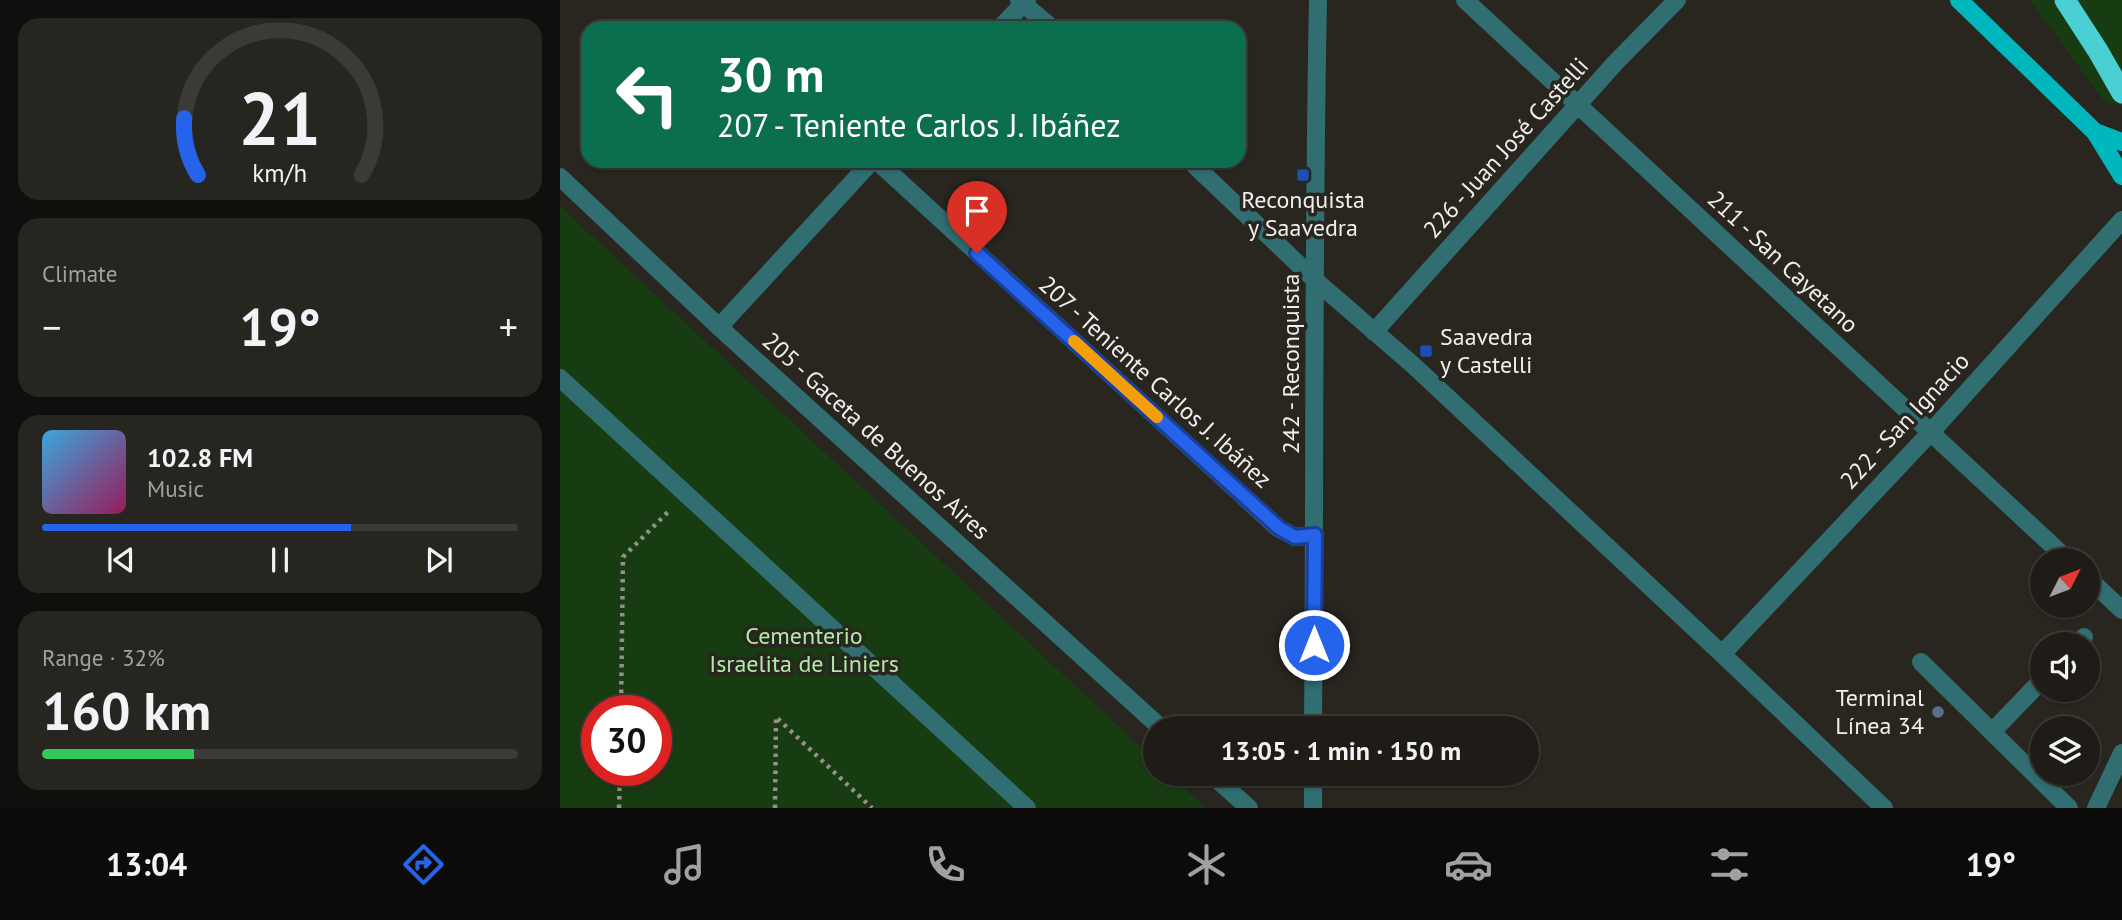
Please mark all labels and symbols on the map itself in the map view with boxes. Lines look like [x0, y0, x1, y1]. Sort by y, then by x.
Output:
street label: 226 - Juan José Castelli [1416, 51, 1595, 244]
marker: Reconquista y Saavedra [1295, 167, 1311, 183]
pin [947, 181, 1007, 253]
place label: Reconquista y Saavedra [1241, 184, 1365, 243]
street label: 211 - San Cayetano [1701, 184, 1865, 340]
street label: 207 - Teniente Carlos J. Ibáñez [1033, 269, 1278, 494]
street label: 242 - Reconquista [1275, 274, 1306, 454]
place label: Saavedra y Castelli [1440, 321, 1533, 380]
street label: 205 - Gaceta de Buenos Aires [756, 325, 997, 546]
marker: Saavedra y Castelli [1418, 343, 1434, 359]
street label: 222 - San Ignacio [1833, 346, 1976, 496]
north arrow [2030, 548, 2100, 618]
position arrow [1277, 608, 1351, 682]
park label: Cementerio Israelita de Liniers [709, 620, 899, 679]
place label: Terminal Línea 34 [1835, 682, 1924, 741]
speed limit sign: 30 [581, 695, 672, 786]
marker: Terminal Línea 34 [1930, 704, 1946, 720]

